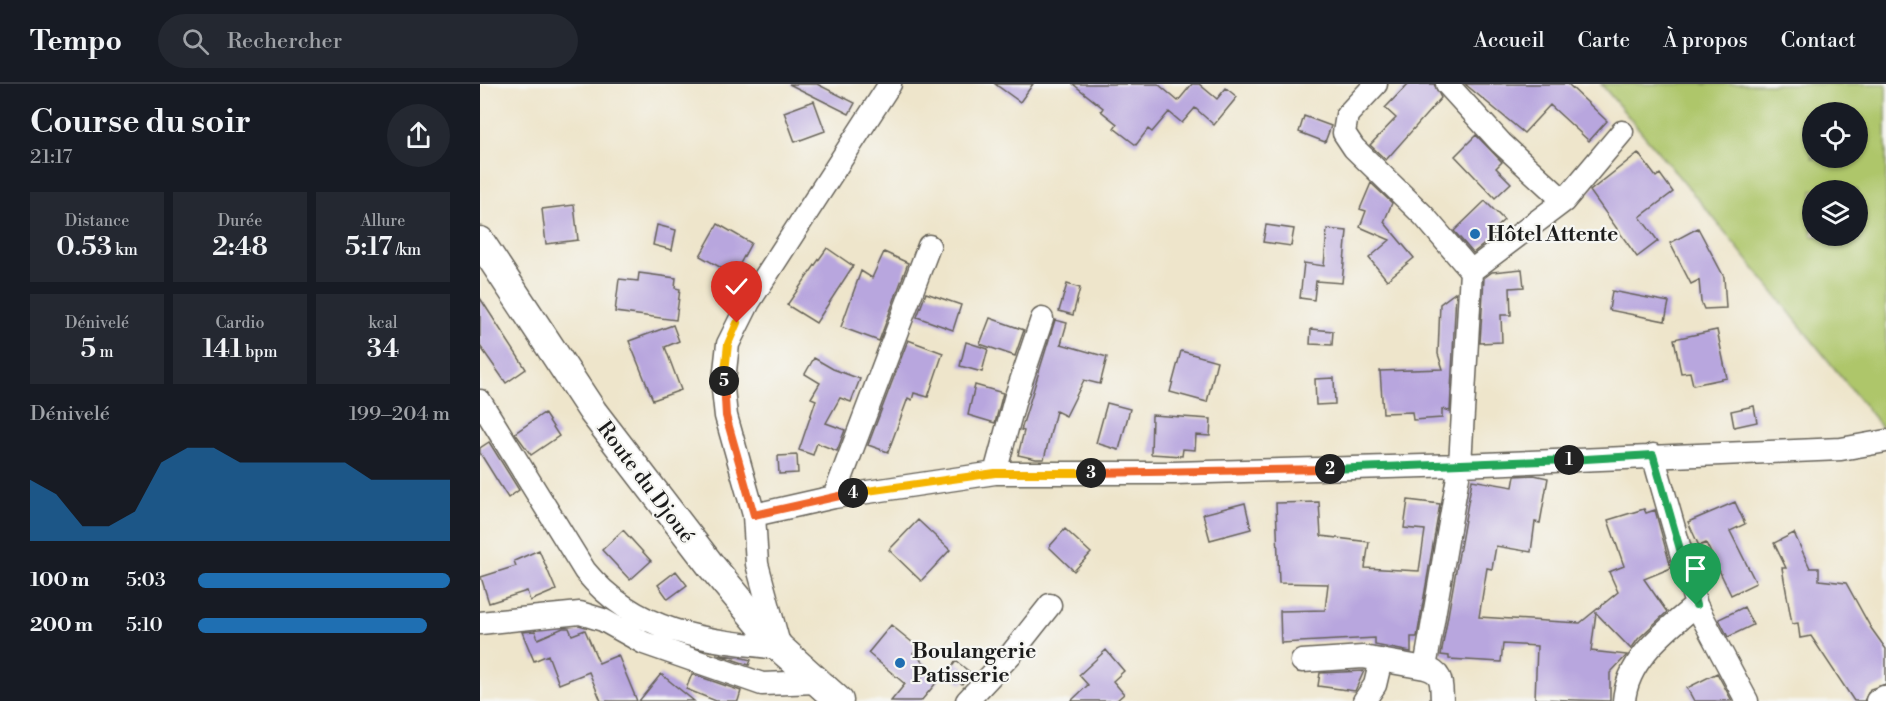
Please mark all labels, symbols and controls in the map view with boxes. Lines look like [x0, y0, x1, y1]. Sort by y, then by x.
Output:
search box [158, 14, 578, 68]
text: Tempo [30, 24, 122, 59]
icon: search [179, 25, 212, 58]
text: Rechercher [227, 28, 342, 55]
text: Accueil [1474, 28, 1545, 54]
text: Carte [1578, 28, 1630, 54]
text: À propos [1663, 28, 1748, 54]
text: Contact [1781, 28, 1856, 54]
text: Course du soir [30, 102, 251, 143]
map controls [1802, 102, 1868, 246]
button: locate [1802, 102, 1868, 168]
button: share [387, 104, 450, 167]
text: 21:17 [30, 145, 72, 170]
button: layers [1802, 180, 1868, 246]
text: Distance [65, 211, 129, 231]
text: Durée [218, 211, 262, 231]
text: Allure [361, 211, 405, 231]
place label: Hôtel Attente [1487, 222, 1618, 248]
marker: Hôtel Attente [1468, 227, 1482, 241]
text: 0.53 [56, 231, 112, 263]
text: 2:48 [212, 231, 268, 263]
text: 5:17 [345, 231, 392, 263]
text: km [112, 240, 138, 260]
text: /km [392, 240, 421, 260]
pin [711, 261, 762, 323]
icon: check [720, 270, 753, 303]
text: Dénivelé [65, 313, 129, 333]
text: Cardio [215, 313, 265, 333]
text: kcal [368, 313, 398, 333]
text: 5 [81, 333, 96, 365]
text: 141 [202, 333, 242, 365]
text: 34 [367, 333, 399, 365]
text: m [96, 342, 113, 362]
text: bpm [242, 342, 278, 362]
pin: 5 [709, 366, 739, 396]
text: 5 [719, 371, 729, 391]
text: Dénivelé [30, 402, 110, 427]
text: 199–204 m [349, 402, 450, 427]
street label: Route du Djoué [591, 416, 700, 549]
pin: 1 [1554, 445, 1584, 475]
text: 1 [1565, 450, 1573, 470]
pin: 2 [1315, 454, 1345, 484]
pin: 3 [1076, 458, 1106, 488]
text: 2 [1325, 459, 1335, 479]
text: 3 [1086, 463, 1096, 483]
pin: 4 [838, 478, 868, 508]
text: 4 [848, 483, 858, 503]
pin [1670, 543, 1721, 605]
icon: arrive [1679, 552, 1712, 585]
text: 100 m [30, 568, 89, 593]
text: 5:03 [126, 568, 166, 593]
text: 200 m [30, 613, 93, 638]
text: 5:10 [126, 613, 163, 638]
place label: Boulangerie Patisserie [912, 639, 1036, 689]
marker: Boulangerie Patisserie [893, 656, 907, 670]

